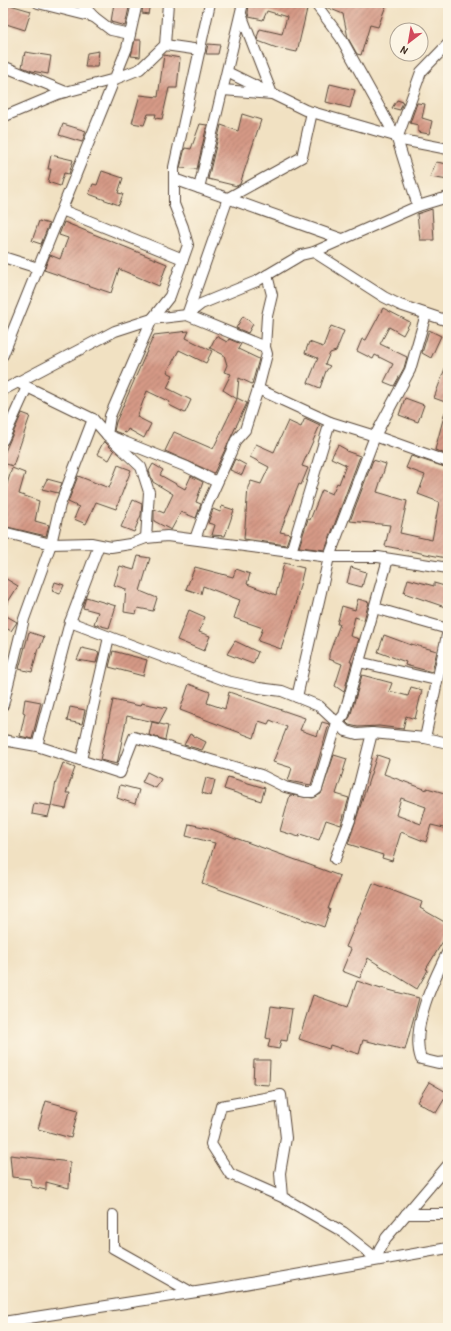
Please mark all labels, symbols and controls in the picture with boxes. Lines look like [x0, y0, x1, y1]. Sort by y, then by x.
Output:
north arrow [389, 22, 429, 62]
text: N [398, 43, 410, 58]

